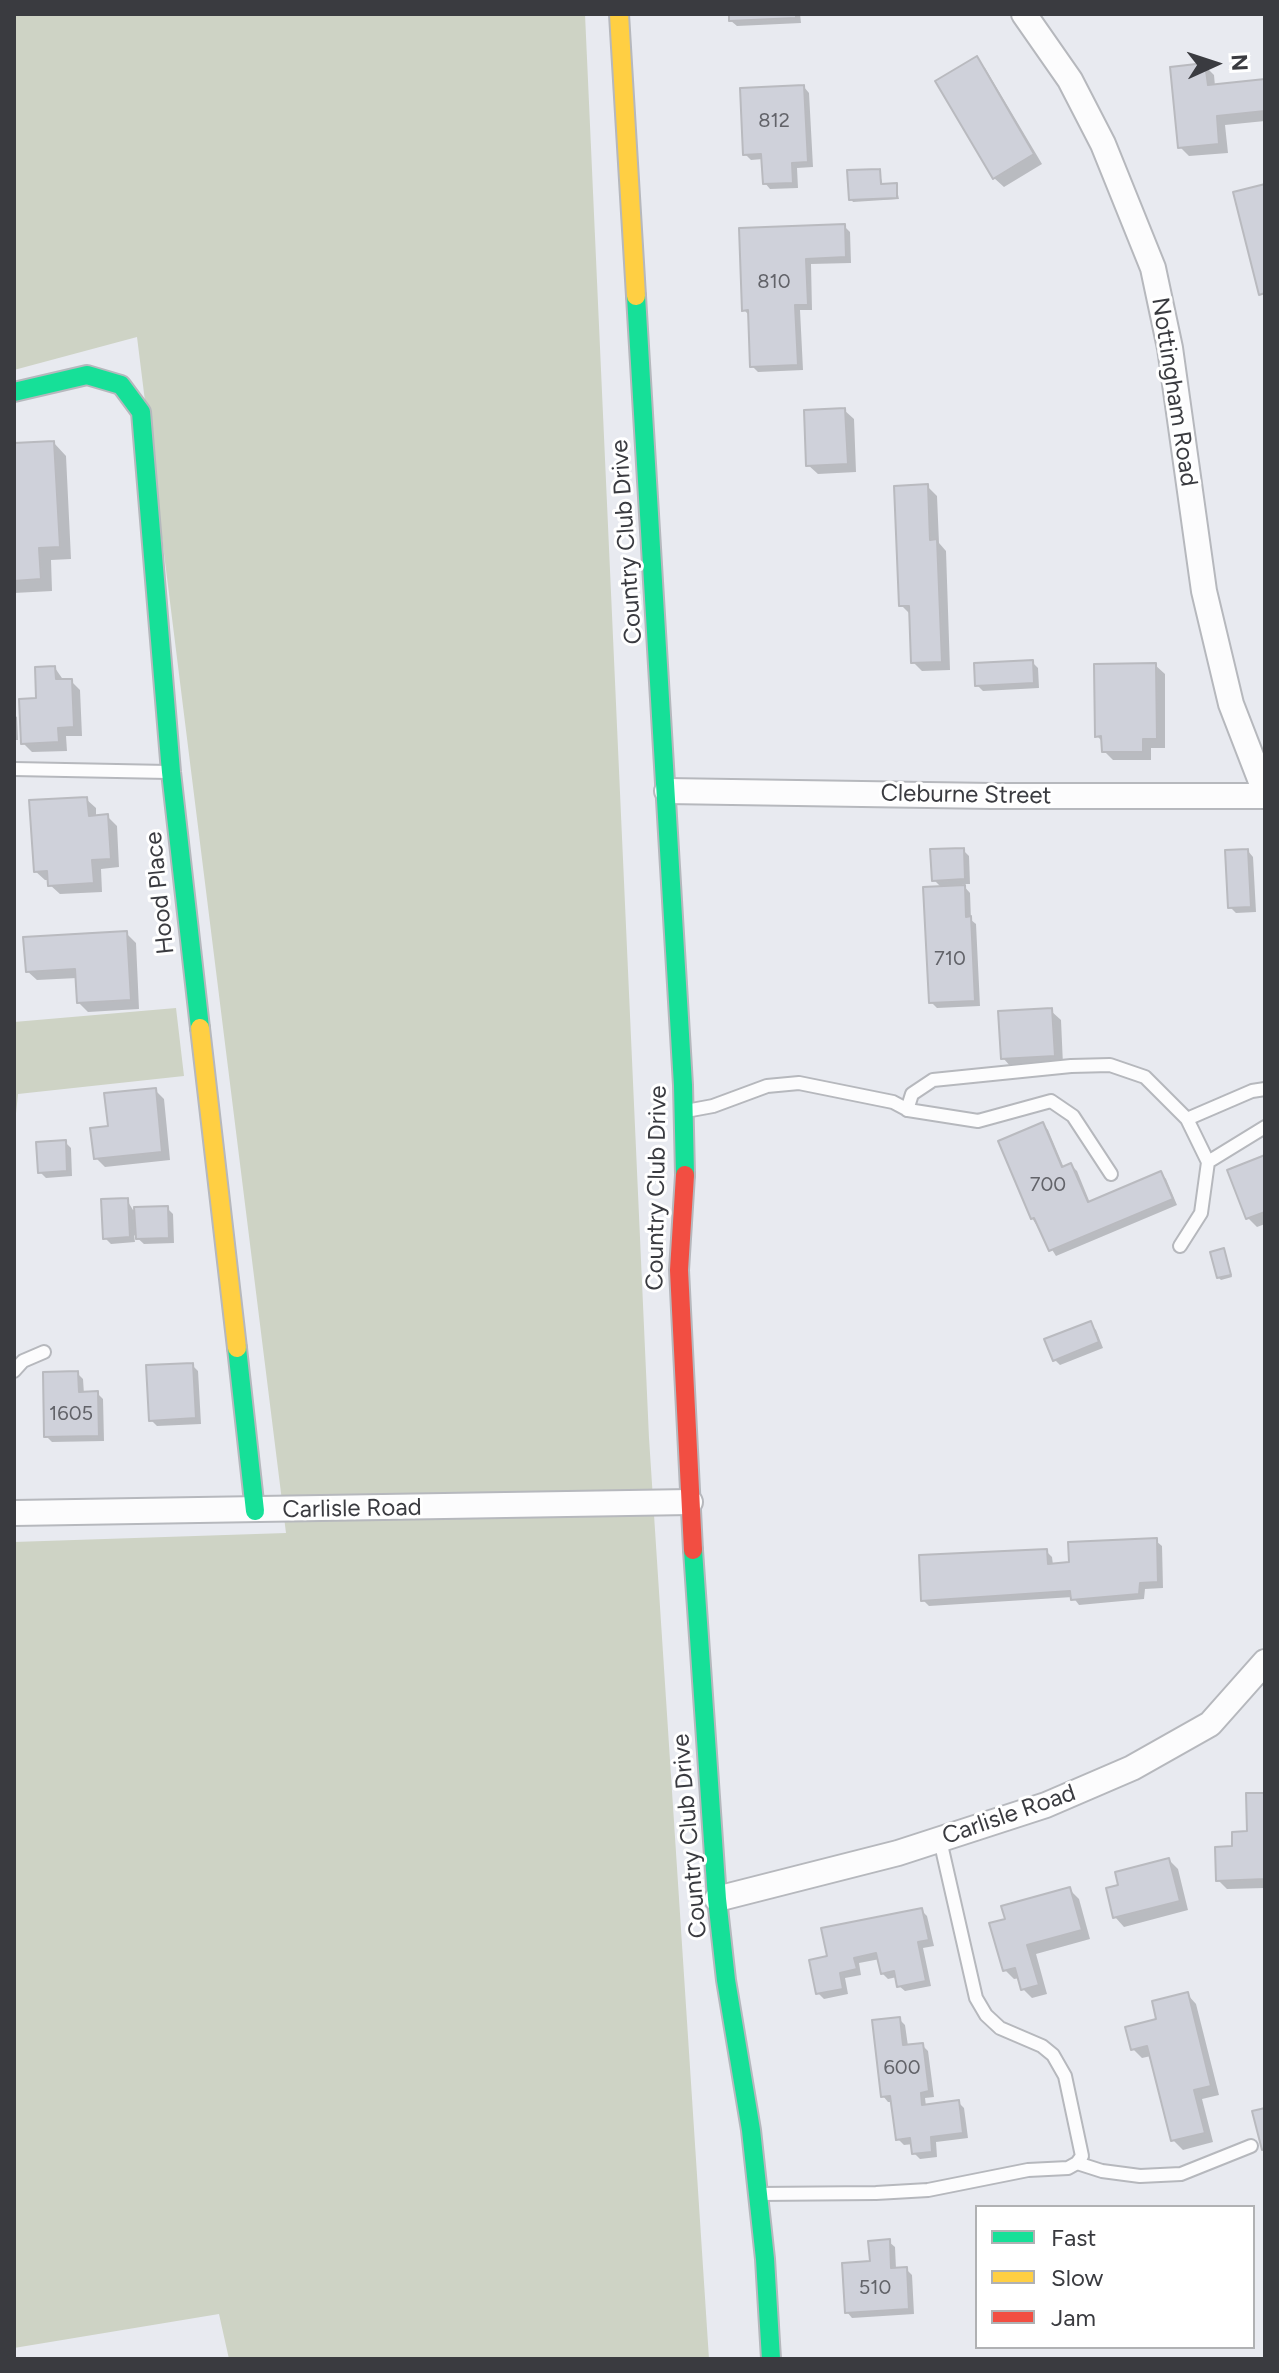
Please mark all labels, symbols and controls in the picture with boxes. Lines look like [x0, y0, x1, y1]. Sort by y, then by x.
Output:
north arrow [1175, 24, 1255, 104]
text: N [1226, 54, 1253, 72]
house number: 812 [758, 109, 790, 133]
house number: 810 [757, 270, 791, 294]
street label: Nottingham Road [1145, 295, 1203, 489]
street label: Country Club Drive [605, 439, 649, 645]
street label: Cleburne Street [880, 779, 1052, 811]
street label: Hood Place [139, 830, 181, 956]
house number: 710 [934, 947, 966, 971]
street label: Country Club Drive [641, 1085, 673, 1291]
house number: 700 [1030, 1173, 1066, 1197]
house number: 1605 [49, 1402, 93, 1426]
street label: Carlisle Road [282, 1493, 422, 1525]
street label: Country Club Drive [667, 1733, 713, 1939]
street label: Carlisle Road [938, 1779, 1080, 1851]
house number: 600 [884, 2056, 920, 2080]
legend [975, 2205, 1255, 2349]
text: Fast [1051, 2223, 1096, 2252]
text: Slow [1051, 2263, 1103, 2292]
house number: 510 [859, 2276, 891, 2300]
text: Jam [1051, 2303, 1096, 2332]

